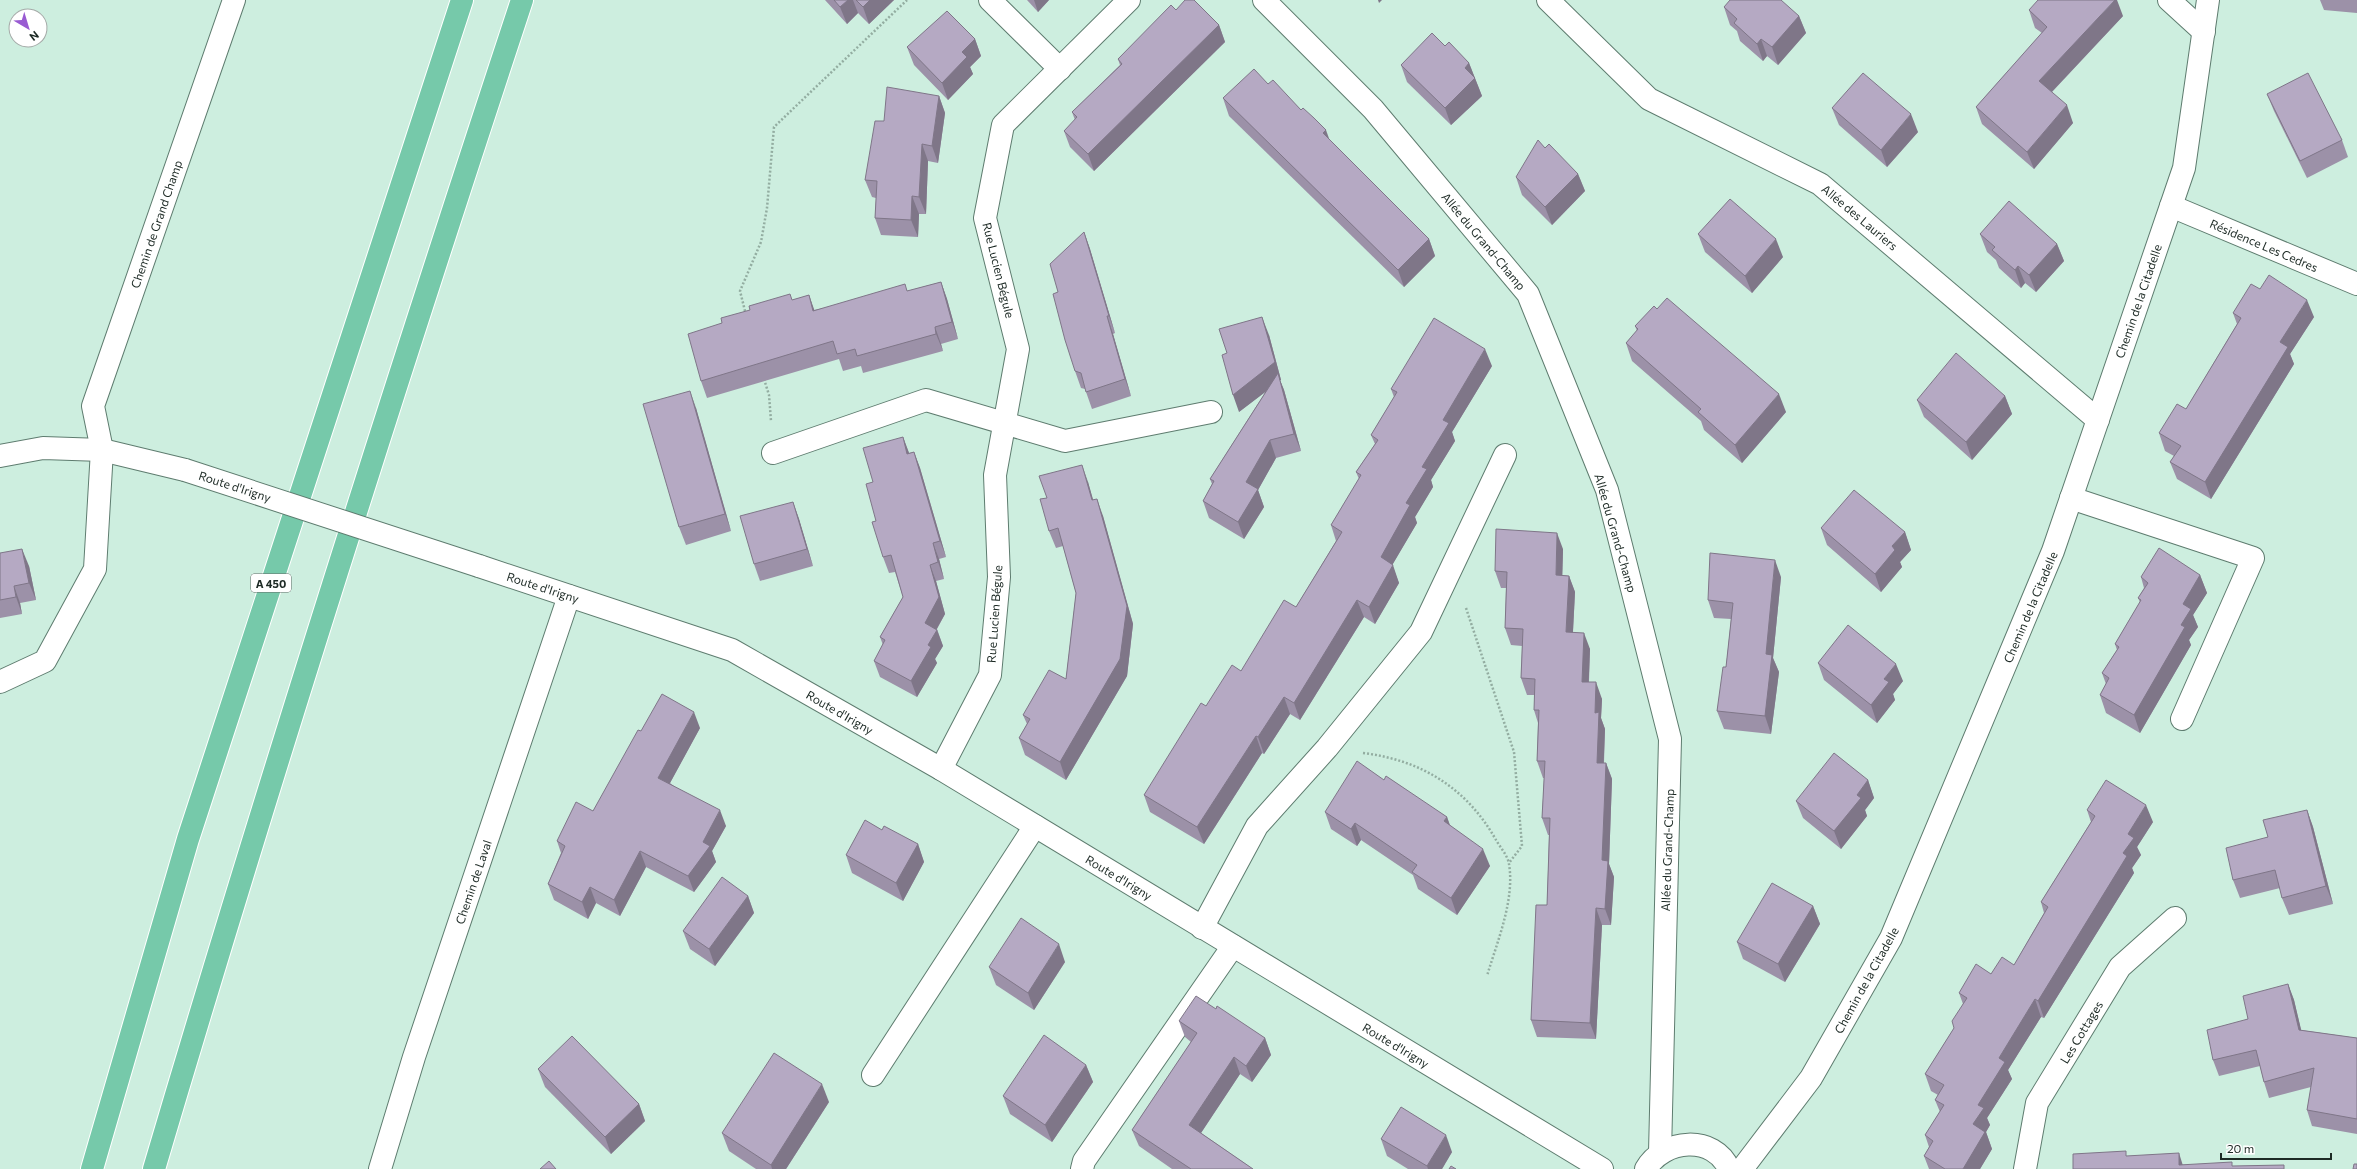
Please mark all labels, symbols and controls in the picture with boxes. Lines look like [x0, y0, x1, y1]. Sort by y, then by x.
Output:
north arrow [8, 8, 48, 48]
text: N [27, 29, 42, 44]
street label: Chemin de Grand Champ [127, 158, 185, 290]
street label: Allée des Lauriers [1819, 181, 1901, 253]
street label: Allée du Grand-Champ [1439, 189, 1529, 293]
street label: Résidence Les Cedres [2208, 216, 2320, 274]
street label: Rue Lucien Bégule [980, 221, 1018, 319]
street label: Chemin de la Citadelle [2112, 242, 2164, 360]
street label: Route d'Irigny [197, 468, 273, 504]
street label: Allée du Grand-Champ [1592, 472, 1640, 594]
street label: Chemin de la Citadelle [2000, 549, 2060, 665]
street label: Rue Lucien Bégule [984, 565, 1004, 663]
street label: Route d'Irigny [505, 569, 581, 605]
road number: A 450 [251, 574, 291, 592]
street label: Route d'Irigny [804, 687, 876, 737]
street label: Allée du Grand-Champ [1658, 788, 1676, 912]
street label: Chemin de Laval [452, 838, 494, 926]
street label: Route d'Irigny [1083, 852, 1155, 902]
street label: Chemin de la Citadelle [1831, 924, 1901, 1036]
street label: Les Cottages [2057, 998, 2105, 1066]
street label: Route d'Irigny [1360, 1020, 1432, 1070]
scale bar [2221, 1135, 2331, 1161]
text: 20 m [2227, 1141, 2254, 1155]

